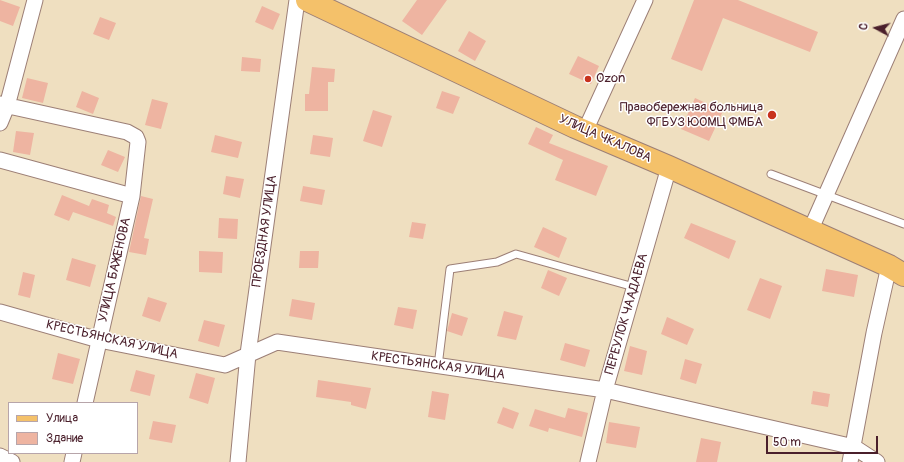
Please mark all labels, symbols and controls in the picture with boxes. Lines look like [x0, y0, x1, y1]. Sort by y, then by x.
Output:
north arrow [856, 8, 896, 48]
text: С [857, 22, 870, 31]
place label: Ozon [596, 71, 625, 87]
marker: Ozon [583, 74, 593, 84]
place label: Правобережная больница ФГБУЗ ЮОМЦ ФМБА [620, 100, 763, 131]
marker: Правобережная больница ФГБУЗ ЮОМЦ ФМБА [766, 109, 778, 121]
street label: УЛИЦА ЧКАЛОВА [556, 112, 654, 166]
street label: ПРОЕЗДНАЯ УЛИЦА [249, 174, 281, 288]
street label: УЛИЦА БАЖЕНОВА [95, 216, 135, 324]
street label: ПЕРЕУЛОК ЧААДАЕВА [602, 252, 652, 376]
street label: КРЕСТЬЯНСКАЯ УЛИЦА [45, 317, 179, 363]
street label: КРЕСТЬЯНСКАЯ УЛИЦА [370, 349, 506, 383]
legend [8, 402, 138, 454]
text: Улица [46, 411, 78, 426]
scale bar [768, 428, 880, 454]
text: Здание [46, 431, 83, 446]
text: 50 m [773, 435, 801, 450]

